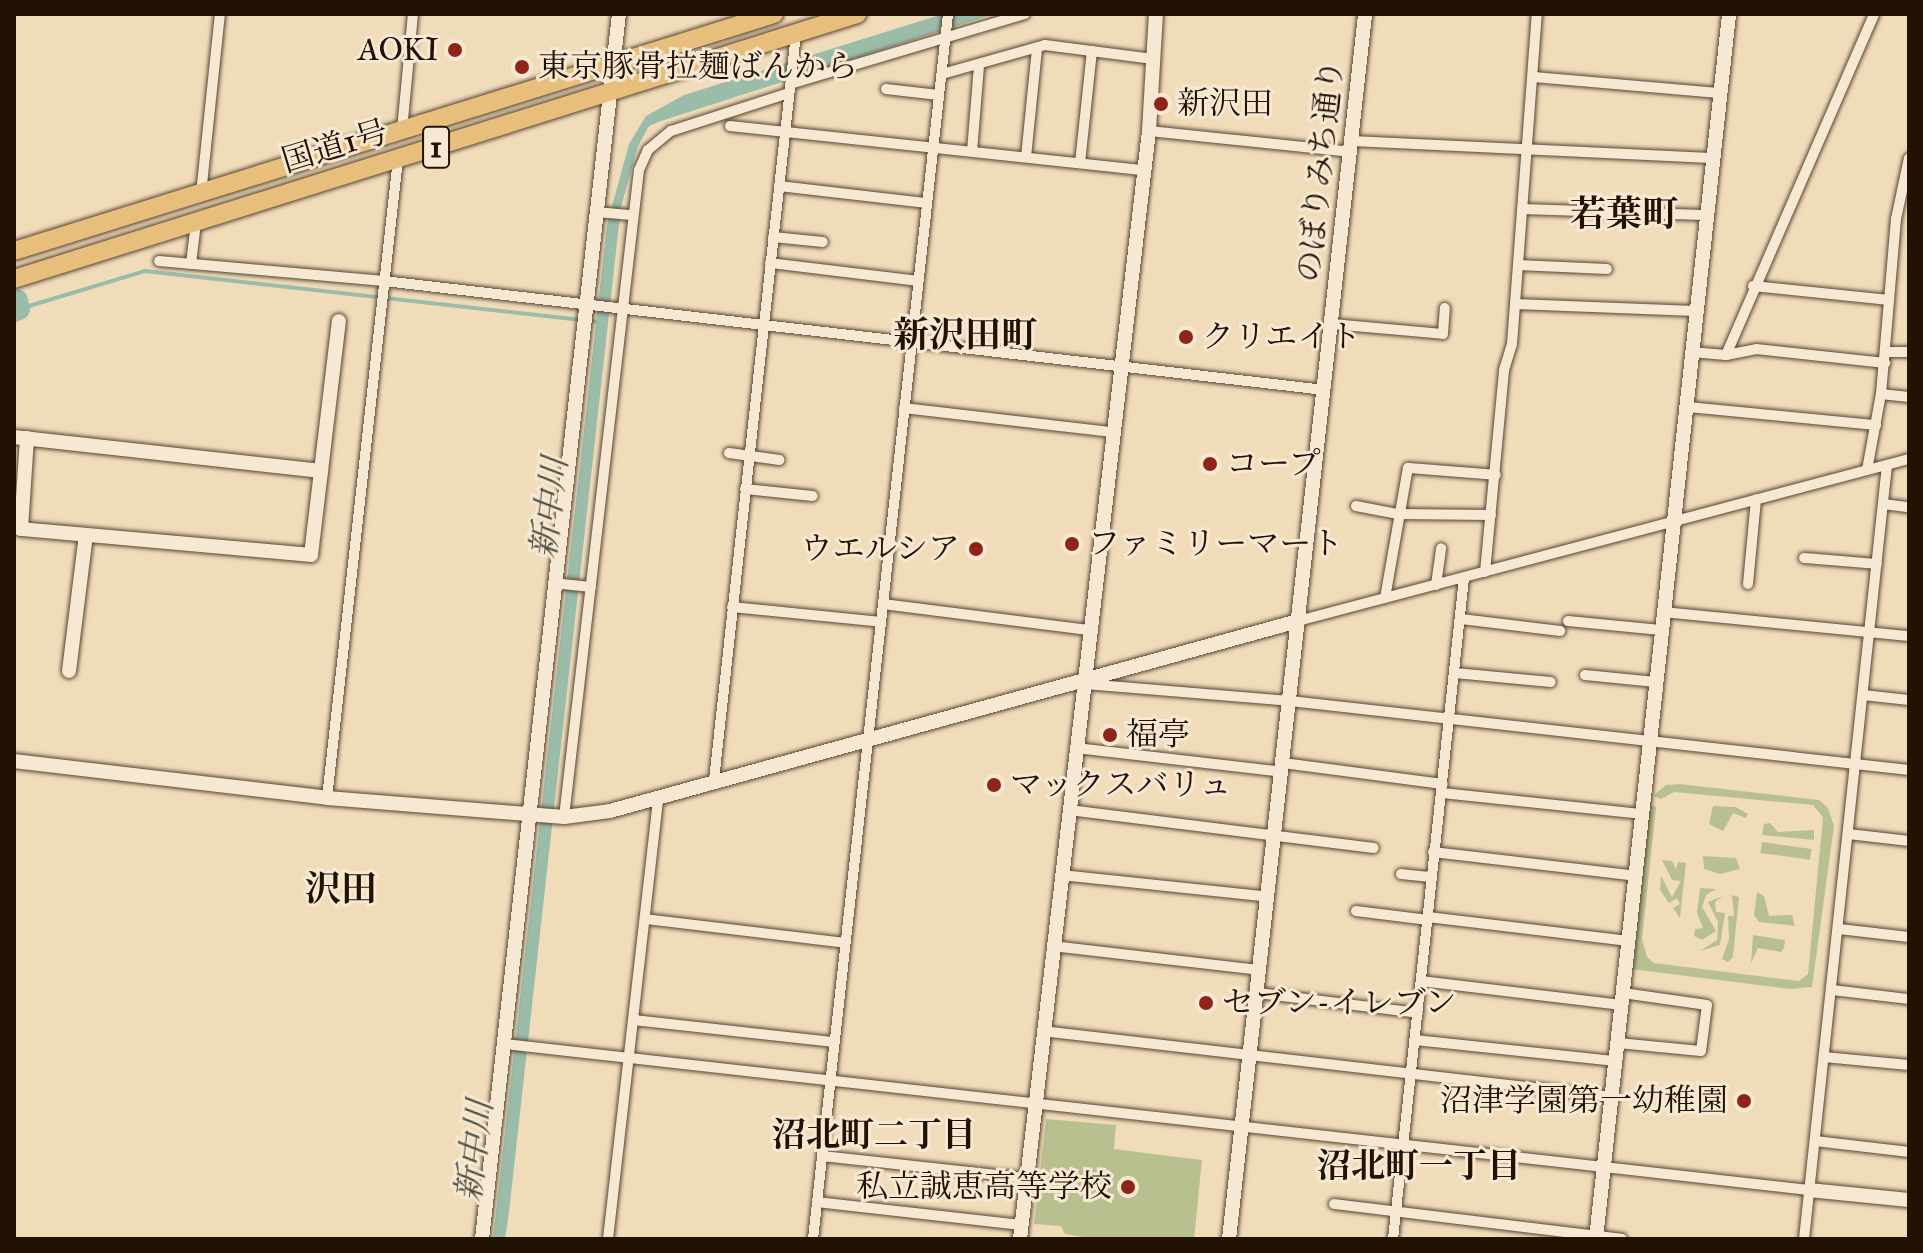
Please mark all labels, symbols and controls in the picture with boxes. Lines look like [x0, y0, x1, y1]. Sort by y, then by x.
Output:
place label: AOKI [358, 31, 439, 69]
marker: AOKI [446, 41, 464, 59]
place label: 東京豚骨拉麺ばんから [538, 48, 858, 86]
marker: 東京豚骨拉麺ばんから [513, 58, 531, 76]
street label: のぼりみち通り [1290, 58, 1352, 284]
place label: 新沢田 [1177, 85, 1273, 123]
marker: 新沢田 [1152, 95, 1170, 113]
street label: 国道1号 [277, 113, 393, 181]
road number: 1 [422, 121, 450, 173]
district label: 若葉町 [1570, 193, 1678, 237]
district label: 新沢田町 [893, 314, 1037, 358]
place label: クリエイト [1202, 318, 1362, 356]
marker: クリエイト [1177, 328, 1195, 346]
place label: コープ [1226, 445, 1322, 483]
water label: 新中川 [523, 455, 575, 561]
marker: コープ [1201, 455, 1219, 473]
place label: ファミリーマート [1088, 525, 1344, 563]
place label: ウエルシア [800, 530, 960, 568]
marker: ファミリーマート [1063, 535, 1081, 553]
marker: ウエルシア [967, 540, 985, 558]
place label: 福亭 [1126, 716, 1190, 754]
marker: 福亭 [1101, 726, 1119, 744]
place label: マックスバリュ [1010, 766, 1234, 804]
marker: マックスバリュ [985, 776, 1003, 794]
district label: 沢田 [305, 868, 377, 912]
place label: セブン-イレブン [1222, 984, 1459, 1022]
marker: セブン-イレブン [1197, 994, 1215, 1012]
place label: 沼津学園第一幼稚園 [1440, 1082, 1728, 1120]
marker: 沼津学園第一幼稚園 [1735, 1092, 1753, 1110]
water label: 新中川 [448, 1098, 500, 1204]
district label: 沼北町二丁目 [772, 1115, 976, 1155]
district label: 沼北町一丁目 [1317, 1146, 1521, 1186]
place label: 私立誠恵高等学校 [856, 1168, 1112, 1206]
marker: 私立誠恵高等学校 [1119, 1178, 1137, 1196]

